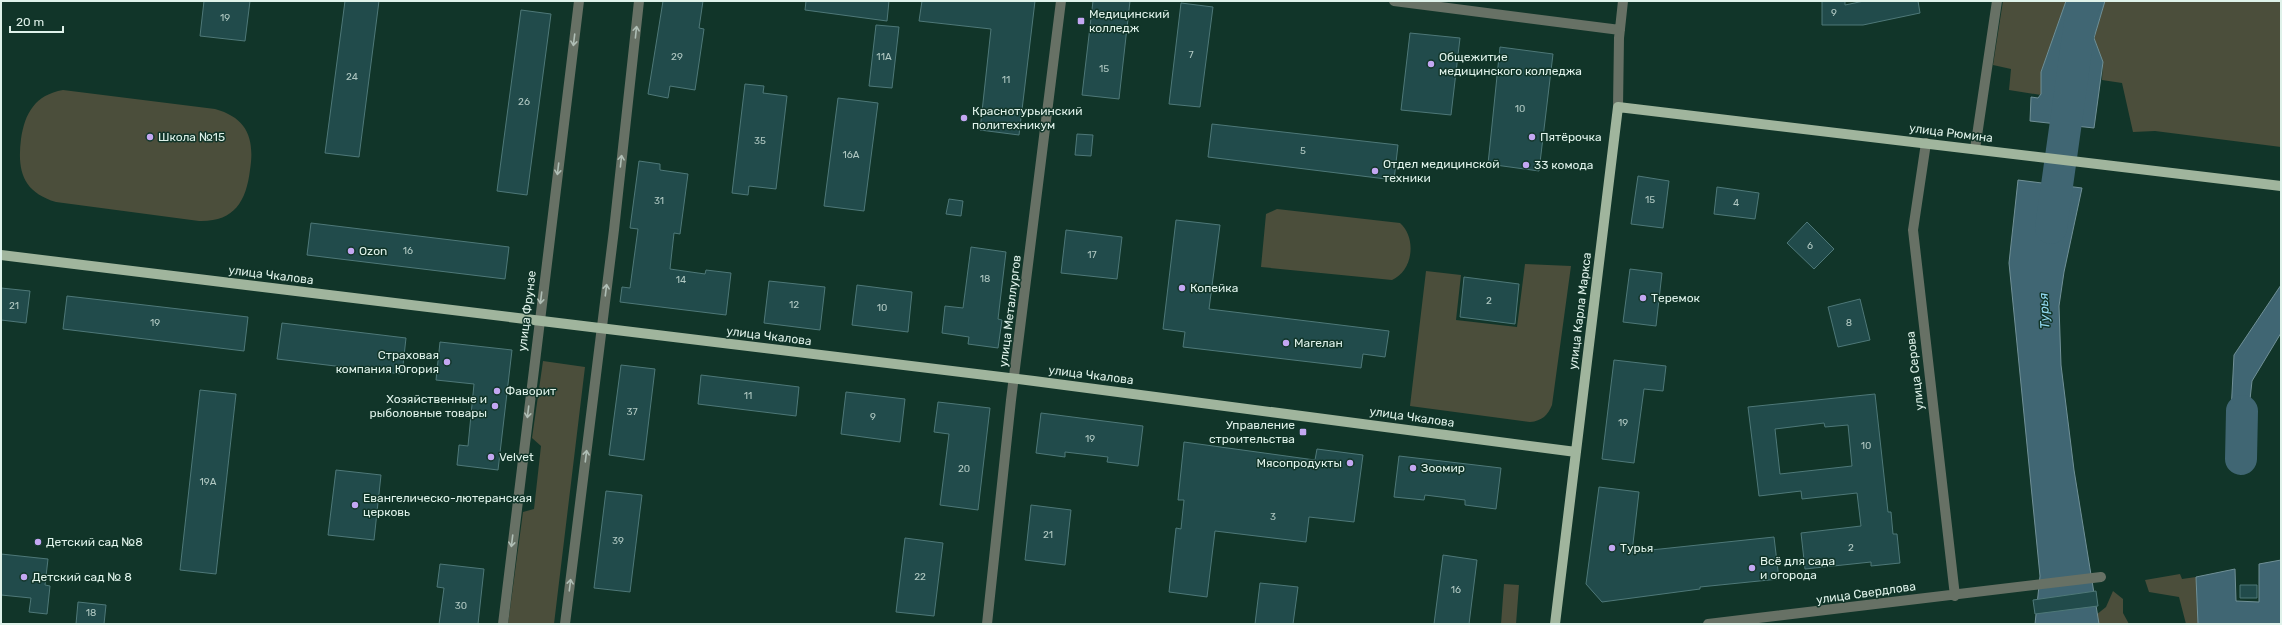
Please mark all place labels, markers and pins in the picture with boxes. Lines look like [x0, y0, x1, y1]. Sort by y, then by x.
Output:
place label: Медицинский колледж [1089, 7, 1169, 35]
marker: Медицинский колледж [1076, 16, 1086, 26]
place label: Общежитие медицинского колледжа [1439, 50, 1582, 78]
marker: Общежитие медицинского колледжа [1426, 59, 1436, 69]
place label: Краснотурьинский политехникум [972, 104, 1082, 132]
marker: Краснотурьинский политехникум [959, 113, 969, 123]
place label: Школа №15 [158, 130, 225, 144]
place label: Пятёрочка [1540, 130, 1602, 144]
marker: Школа №15 [145, 132, 155, 142]
marker: Пятёрочка [1527, 132, 1537, 142]
place label: Отдел медицинской техники [1383, 157, 1499, 185]
place label: 33 комода [1534, 158, 1593, 172]
marker: 33 комода [1521, 160, 1531, 170]
marker: Отдел медицинской техники [1370, 166, 1380, 176]
place label: Ozon [359, 244, 387, 258]
marker: Ozon [346, 246, 356, 256]
place label: Копейка [1190, 281, 1238, 295]
marker: Копейка [1177, 283, 1187, 293]
place label: Теремок [1651, 291, 1701, 305]
marker: Теремок [1638, 293, 1648, 303]
place label: Магелан [1294, 336, 1343, 350]
marker: Магелан [1281, 338, 1291, 348]
place label: Страховая компания Югория [336, 348, 439, 376]
marker: Страховая компания Югория [442, 357, 452, 367]
place label: Фаворит [505, 384, 556, 398]
marker: Фаворит [492, 386, 502, 396]
place label: Хозяйственные и рыболовные товары [370, 392, 487, 420]
marker: Хозяйственные и рыболовные товары [490, 401, 500, 411]
place label: Управление строительства [1209, 418, 1295, 446]
marker: Управление строительства [1298, 427, 1308, 437]
place label: Velvet [499, 450, 534, 464]
marker: Velvet [486, 452, 496, 462]
place label: Мясопродукты [1256, 456, 1342, 470]
marker: Мясопродукты [1345, 458, 1355, 468]
place label: Зоомир [1421, 461, 1465, 475]
marker: Зоомир [1408, 463, 1418, 473]
place label: Евангелическо-лютеранская церковь [363, 491, 532, 519]
marker: Евангелическо-лютеранская церковь [350, 500, 360, 510]
place label: Детский сад №8 [46, 535, 143, 549]
marker: Детский сад №8 [33, 537, 43, 547]
place label: Турья [1620, 541, 1653, 555]
marker: Турья [1607, 543, 1617, 553]
place label: Всё для сада и огорода [1760, 554, 1835, 582]
marker: Всё для сада и огорода [1747, 563, 1757, 573]
place label: Детский сад № 8 [32, 570, 132, 584]
marker: Детский сад № 8 [19, 572, 29, 582]

